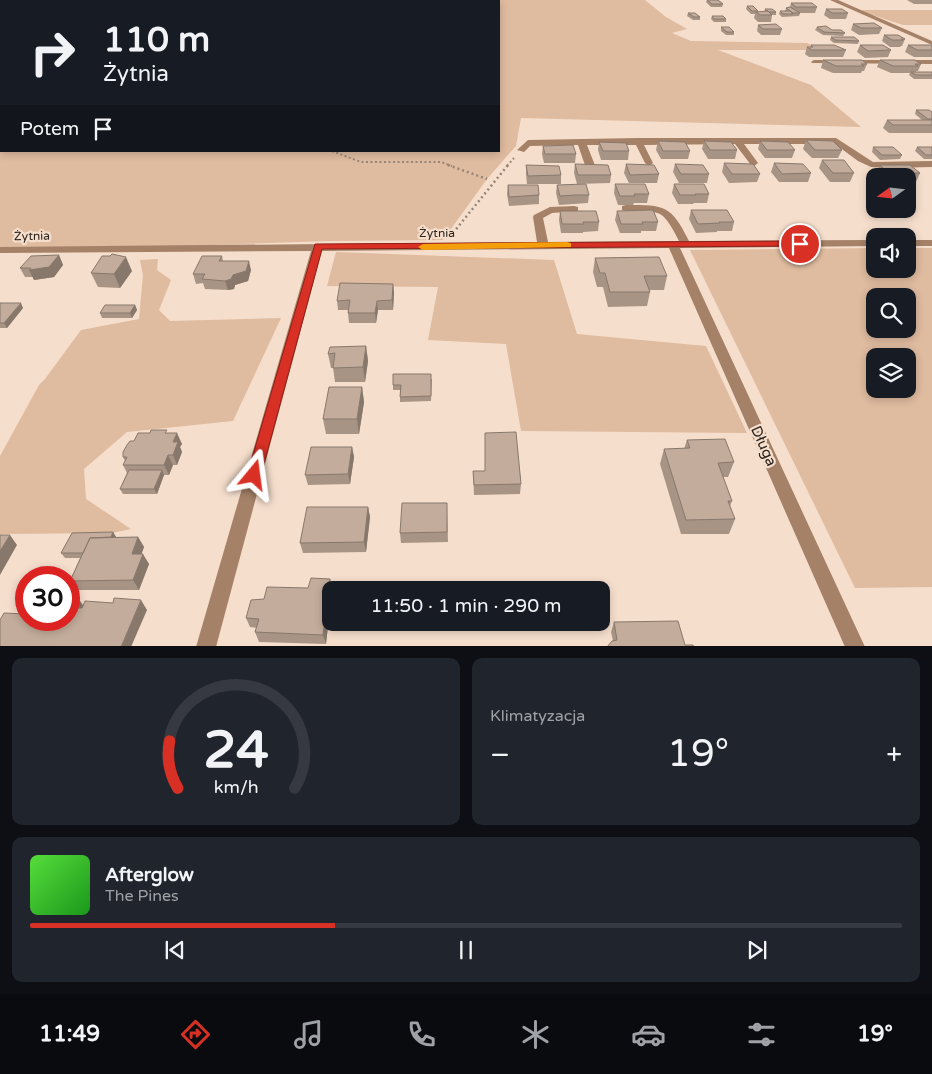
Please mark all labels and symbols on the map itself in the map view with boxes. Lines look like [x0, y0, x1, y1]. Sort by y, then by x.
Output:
north arrow [866, 168, 916, 218]
pin [779, 223, 821, 265]
street label: Żytnia [419, 226, 455, 240]
street label: Żytnia [14, 229, 50, 243]
street label: Długa [747, 423, 781, 469]
position arrow [227, 448, 279, 500]
speed limit sign: 30 [15, 566, 80, 631]

